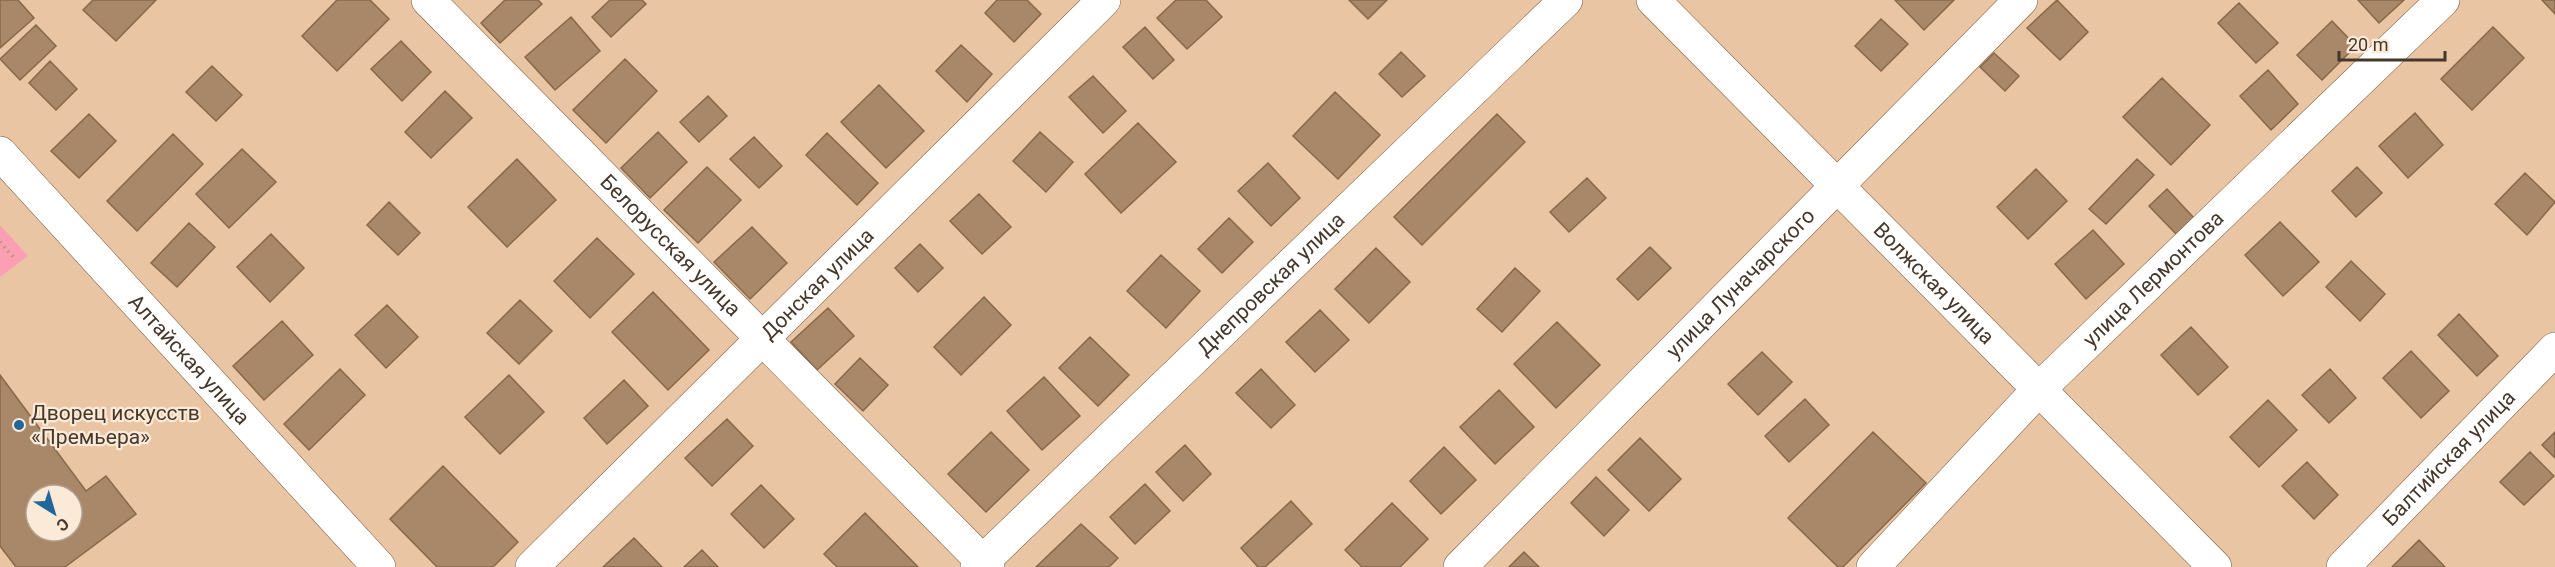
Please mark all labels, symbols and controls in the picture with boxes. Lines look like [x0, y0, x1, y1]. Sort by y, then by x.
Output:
scale bar [2339, 24, 2446, 62]
text: 20 m [2348, 34, 2388, 55]
street label: Белорусская улица [595, 170, 745, 321]
street label: улица Луначарского [1662, 204, 1820, 363]
street label: улица Лермонтова [2078, 206, 2228, 352]
street label: Днепровская улица [1192, 208, 1350, 360]
street label: Волжская улица [1869, 218, 1999, 349]
street label: Донская улица [756, 223, 879, 345]
street label: Алтайская улица [124, 290, 255, 429]
street label: Балтийская улица [2378, 385, 2520, 531]
place label: Дворец искусств «Премьера» [31, 401, 200, 449]
marker: Дворец искусств «Премьера» [12, 418, 26, 432]
north arrow [24, 483, 84, 543]
text: С [53, 514, 73, 535]

